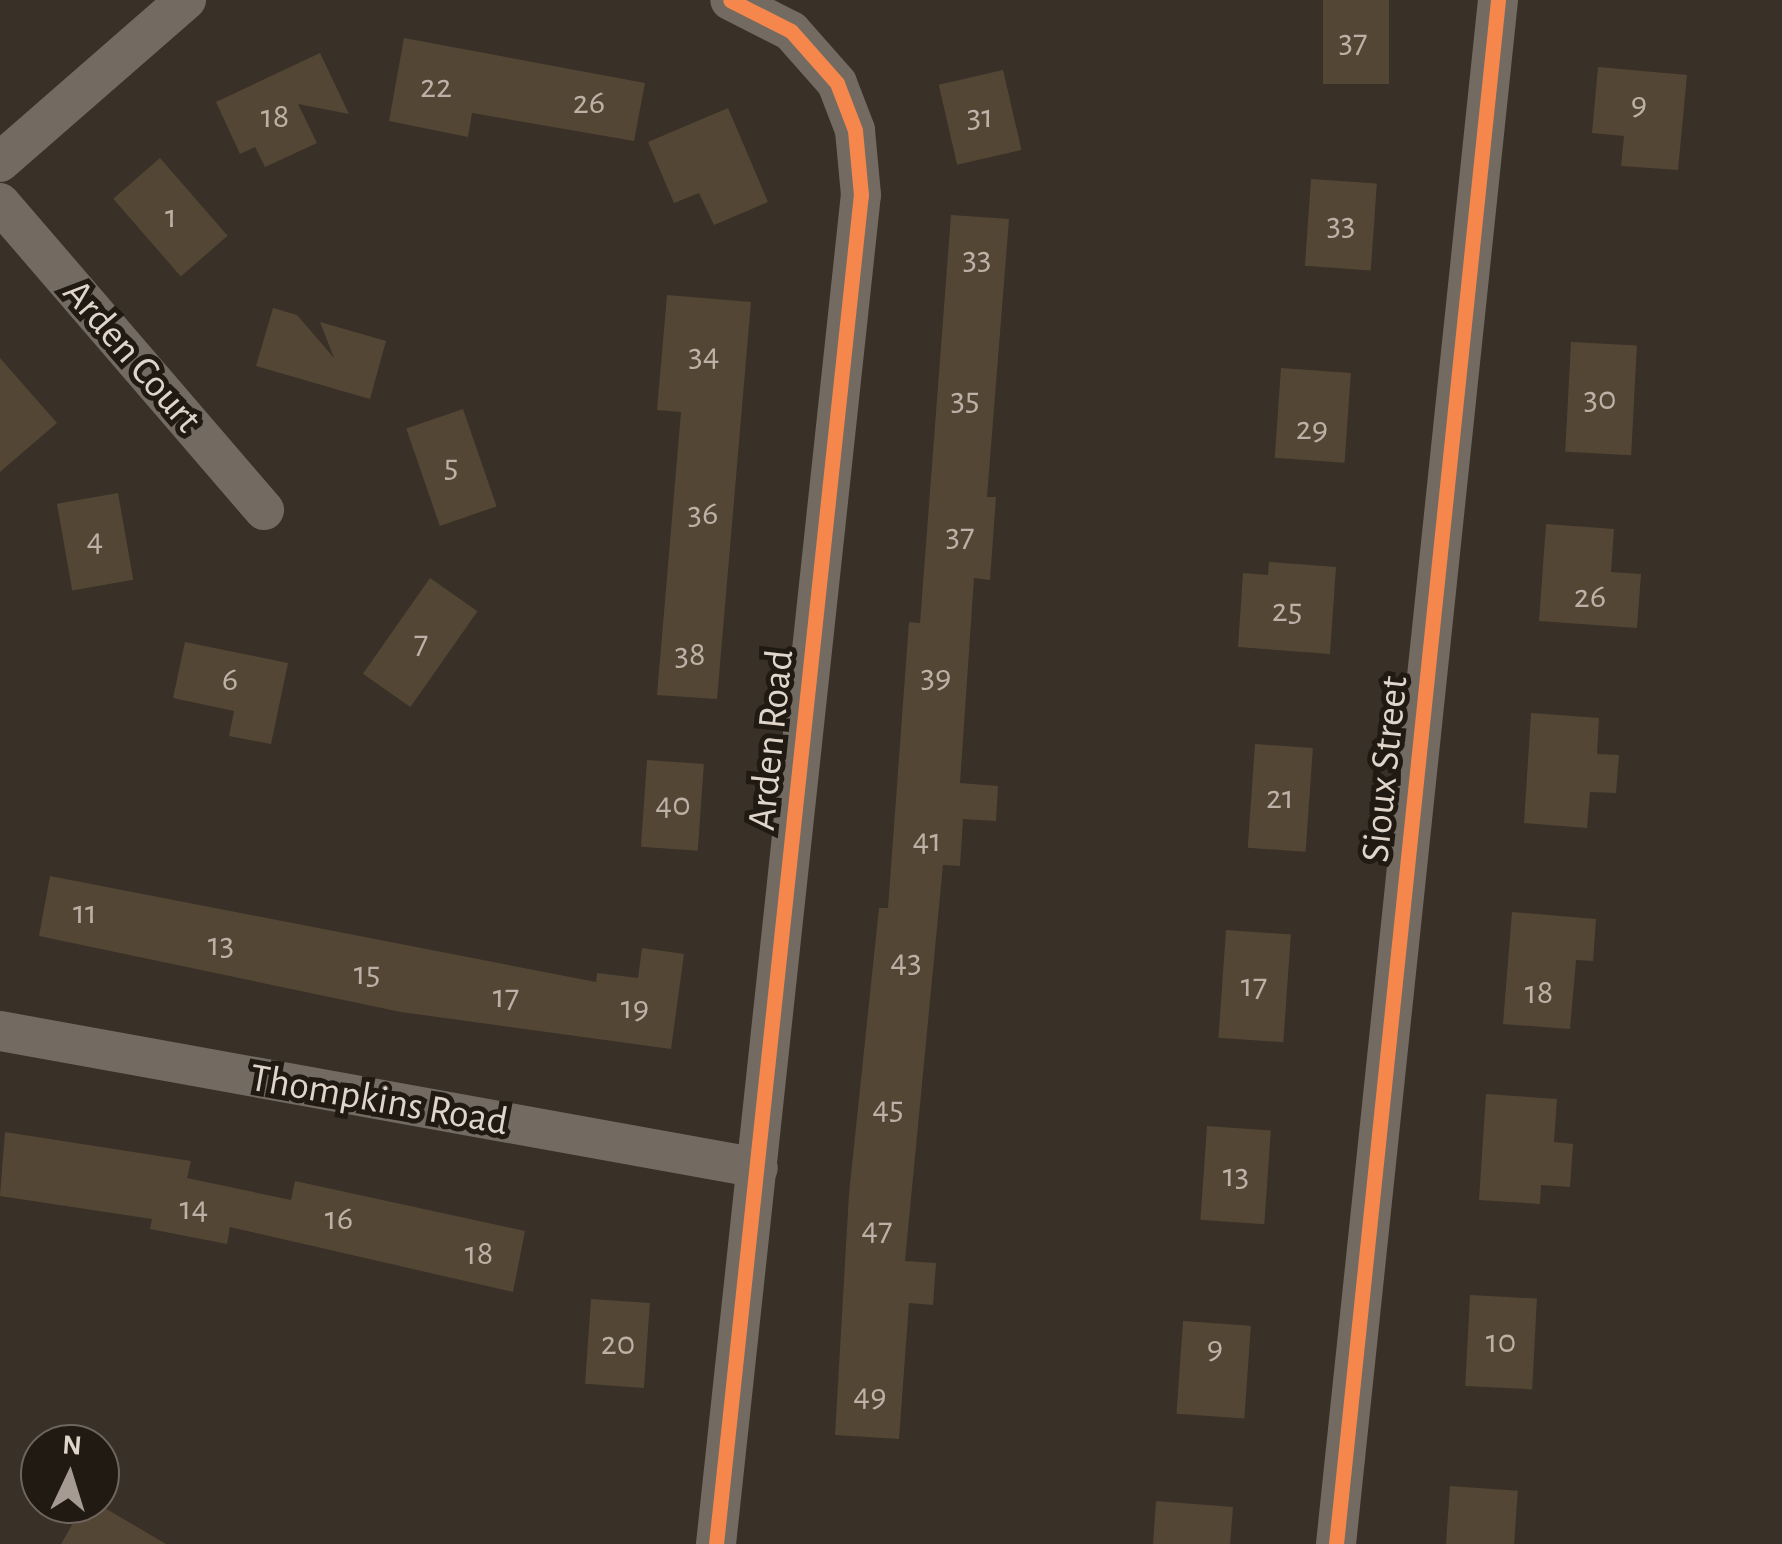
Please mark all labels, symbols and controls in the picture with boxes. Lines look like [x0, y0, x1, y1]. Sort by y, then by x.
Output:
house number: 37 [1338, 21, 1368, 63]
house number: 22 [420, 66, 452, 108]
house number: 26 [573, 82, 605, 124]
house number: 9 [1631, 83, 1647, 125]
house number: 18 [261, 96, 289, 138]
house number: 31 [967, 96, 993, 138]
house number: 1 [165, 196, 177, 238]
house number: 33 [1327, 204, 1355, 246]
house number: 33 [963, 238, 991, 280]
street label: Arden Court [52, 270, 212, 442]
house number: 34 [688, 335, 720, 377]
house number: 30 [1584, 378, 1616, 420]
house number: 35 [950, 379, 980, 421]
house number: 29 [1296, 408, 1328, 450]
house number: 5 [444, 446, 458, 488]
house number: 36 [688, 493, 718, 535]
house number: 37 [945, 515, 975, 557]
house number: 4 [87, 520, 103, 562]
house number: 26 [1574, 576, 1606, 618]
house number: 25 [1272, 590, 1302, 632]
house number: 7 [414, 622, 428, 664]
house number: 38 [674, 634, 706, 676]
street label: Arden Road [738, 647, 804, 833]
house number: 39 [921, 656, 951, 698]
house number: 6 [222, 659, 238, 701]
street label: Sioux Street [1351, 674, 1419, 864]
house number: 21 [1266, 777, 1294, 819]
house number: 40 [655, 784, 691, 826]
house number: 41 [913, 820, 941, 862]
house number: 11 [73, 892, 97, 934]
house number: 13 [208, 924, 234, 966]
house number: 43 [890, 941, 922, 983]
house number: 15 [354, 953, 380, 995]
house number: 17 [1241, 965, 1267, 1007]
house number: 18 [1525, 972, 1553, 1014]
house number: 17 [493, 976, 519, 1018]
house number: 19 [621, 987, 649, 1029]
street label: Thompkins Road [246, 1054, 512, 1146]
house number: 45 [872, 1088, 904, 1130]
house number: 13 [1223, 1155, 1249, 1197]
house number: 14 [180, 1188, 208, 1230]
house number: 16 [325, 1198, 353, 1240]
house number: 47 [861, 1209, 893, 1251]
house number: 18 [465, 1233, 493, 1275]
house number: 10 [1486, 1321, 1516, 1363]
house number: 20 [601, 1323, 635, 1365]
house number: 9 [1207, 1327, 1223, 1369]
house number: 49 [853, 1375, 887, 1417]
north arrow [20, 1424, 120, 1524]
text: N [61, 1431, 83, 1461]

